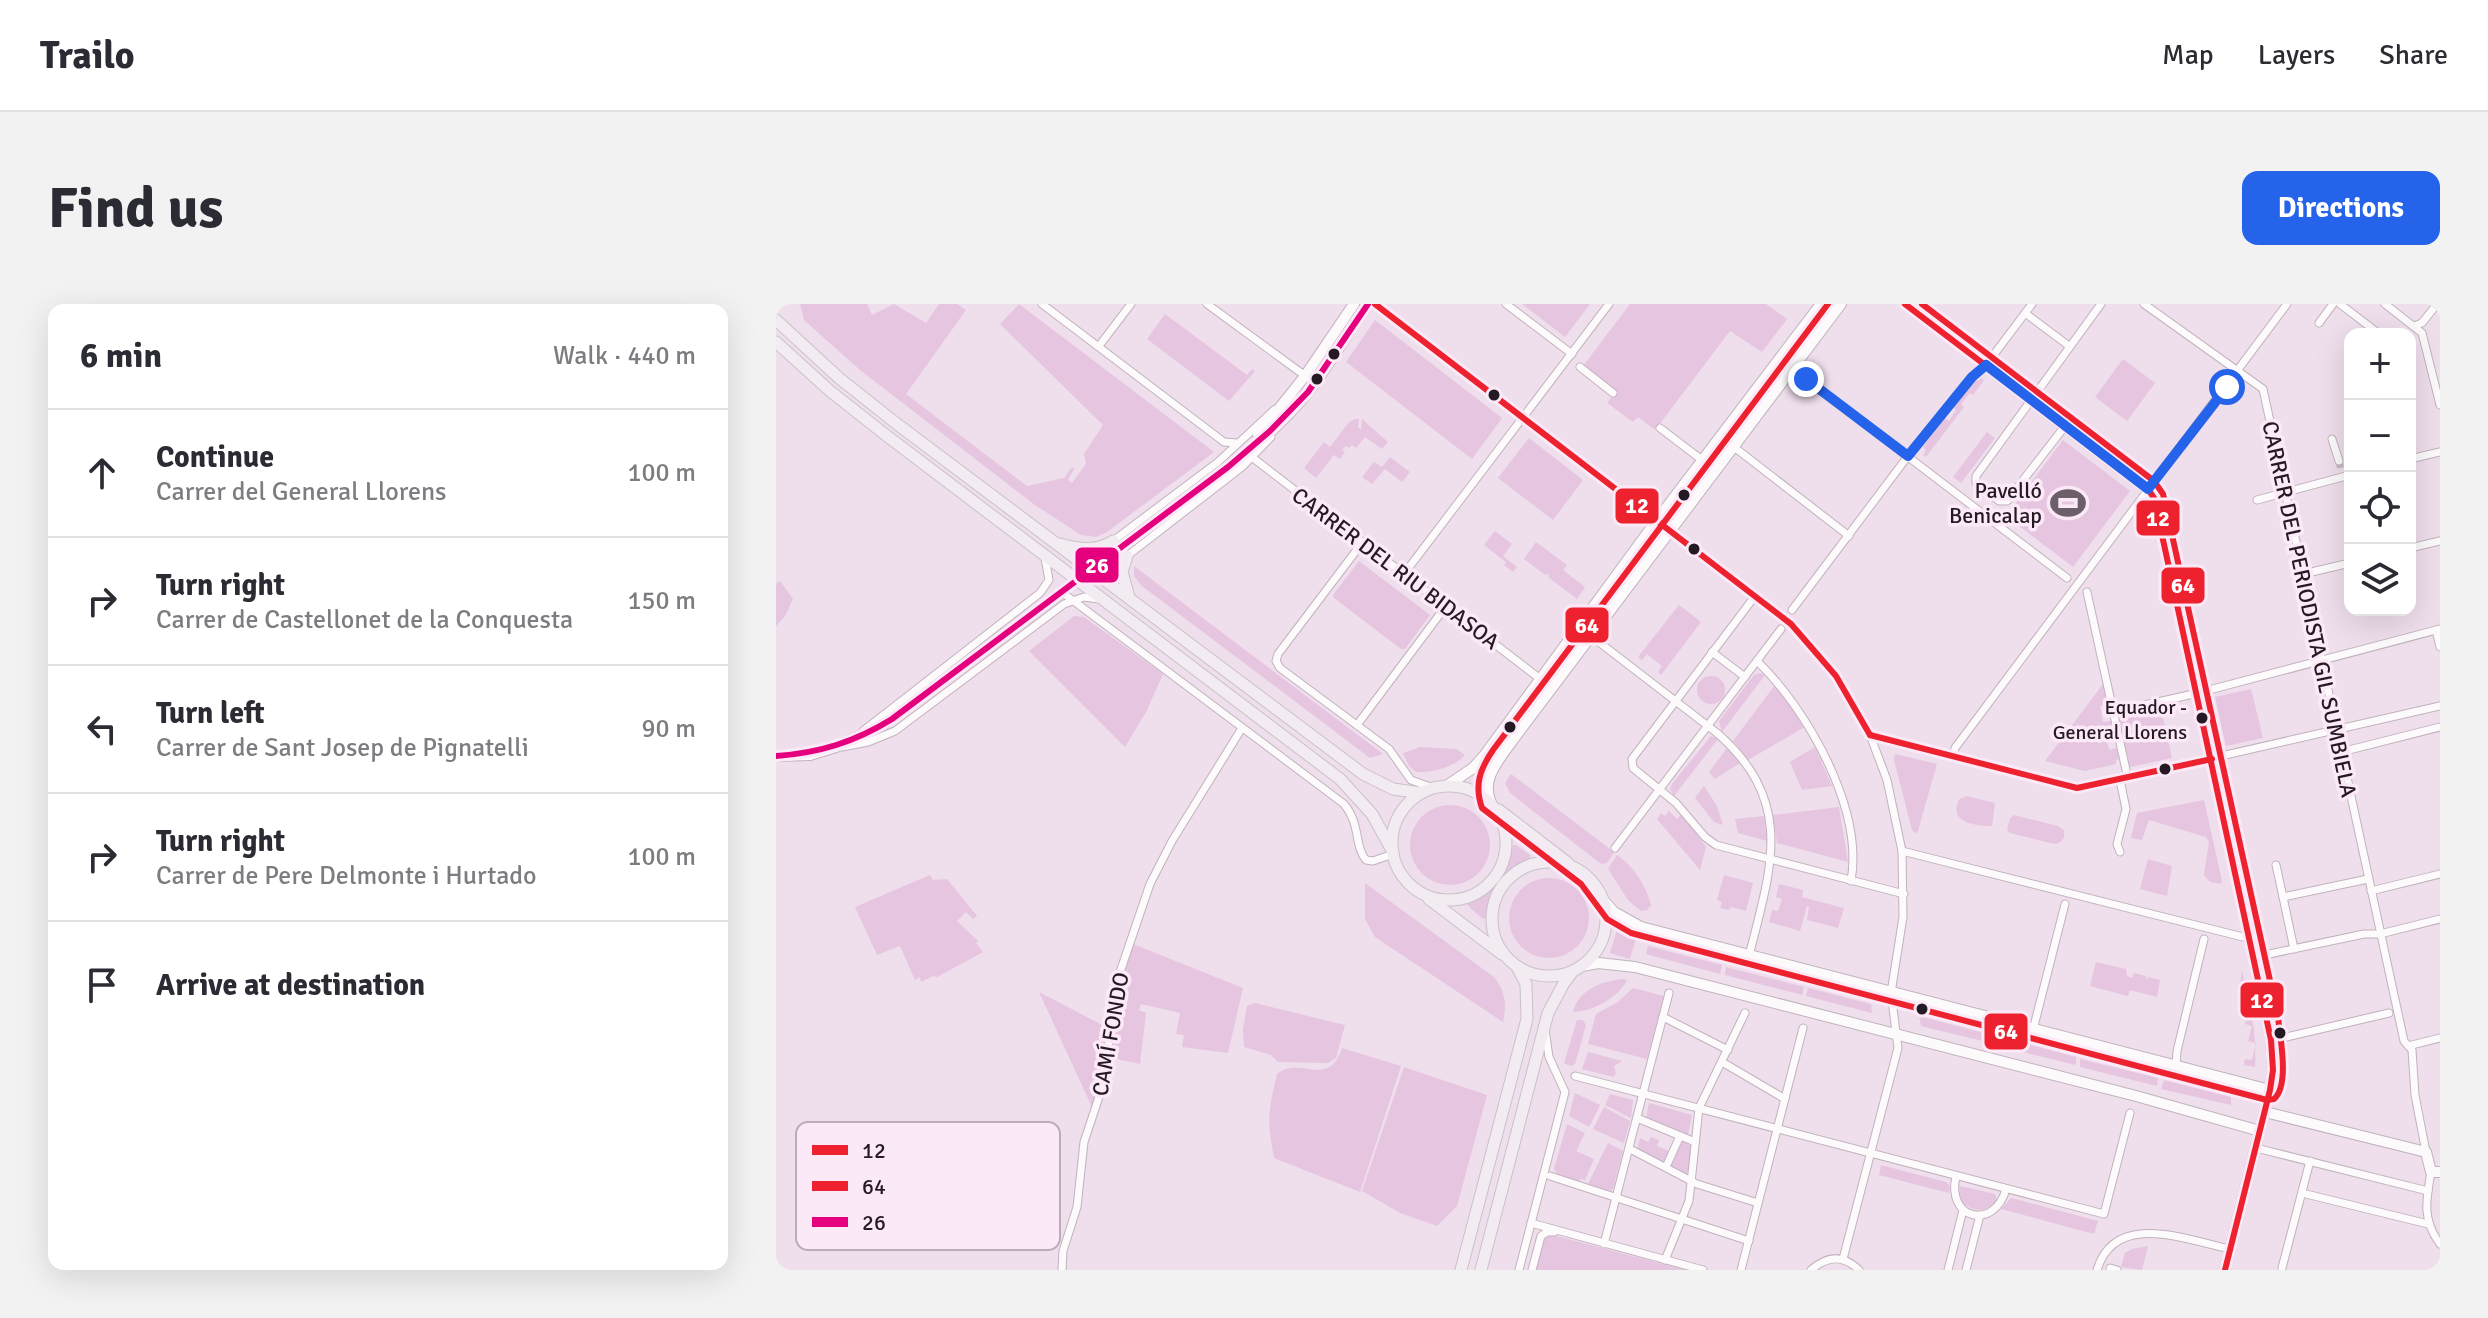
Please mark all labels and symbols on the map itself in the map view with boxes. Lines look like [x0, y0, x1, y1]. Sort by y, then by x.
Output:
unlabelled marker [1326, 346, 1342, 362]
route end [1788, 361, 1824, 397]
route start [2209, 369, 2245, 405]
unlabelled marker [1309, 371, 1325, 387]
unlabelled marker [1486, 387, 1502, 403]
street label: CARRER DEL PERIODISTA GIL SUMBIELA [2256, 419, 2363, 800]
place label: Pavelló Benicalap [1949, 477, 2042, 529]
street label: CARRER DEL RIU BIDASOA [1287, 482, 1505, 656]
sports icon: Pavelló Benicalap [2049, 484, 2087, 522]
line badge: 12 [1614, 487, 1660, 525]
unlabelled marker [1676, 487, 1692, 503]
text: 12 [1625, 492, 1649, 519]
line badge: 12 [2135, 499, 2181, 537]
text: 12 [2146, 505, 2170, 532]
unlabelled marker [1686, 541, 1702, 557]
line badge: 26 [1074, 546, 1120, 584]
text: 26 [1085, 552, 1109, 579]
line badge: 64 [2160, 566, 2206, 605]
text: 64 [2171, 572, 2195, 599]
line badge: 64 [1564, 606, 1610, 644]
text: 64 [1575, 612, 1599, 639]
place label: Equador - General Llorens [2053, 695, 2187, 745]
marker: Equador - General Llorens [2194, 710, 2210, 726]
unlabelled marker [1502, 719, 1518, 735]
unlabelled marker [2157, 761, 2173, 777]
street label: CAMÍ FONDO [1086, 970, 1135, 1098]
line badge: 12 [2239, 981, 2285, 1019]
text: 12 [2250, 987, 2274, 1014]
unlabelled marker [1914, 1001, 1930, 1017]
line badge: 64 [1983, 1012, 2029, 1051]
text: 64 [1994, 1018, 2018, 1045]
unlabelled marker [2272, 1025, 2288, 1041]
legend [796, 1122, 1060, 1250]
text: 12 [862, 1137, 886, 1164]
text: 64 [862, 1173, 886, 1200]
text: 26 [862, 1209, 886, 1236]

